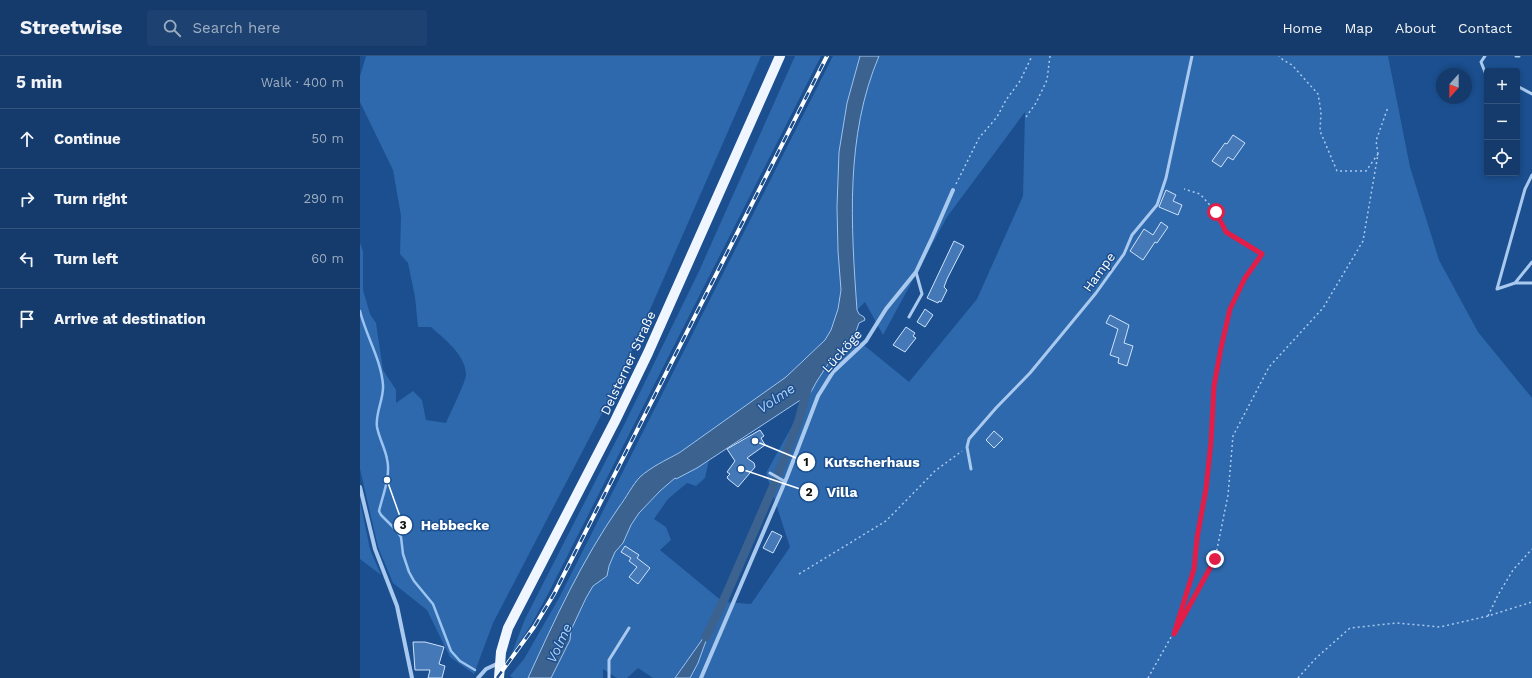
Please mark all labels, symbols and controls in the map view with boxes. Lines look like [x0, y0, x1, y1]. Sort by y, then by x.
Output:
search box [147, 10, 427, 46]
text: Streetwise [20, 16, 123, 39]
icon: search [161, 17, 183, 39]
text: Search here [193, 19, 280, 37]
text: Home [1282, 20, 1322, 36]
text: Map [1344, 20, 1373, 36]
text: About [1395, 20, 1436, 36]
text: Contact [1458, 20, 1512, 36]
north arrow [1436, 68, 1472, 104]
map controls [1484, 68, 1520, 176]
button: + [1484, 68, 1520, 104]
text: 5 min [16, 72, 62, 92]
text: Walk · 400 m [261, 75, 344, 90]
button: − [1484, 104, 1520, 140]
icon: ahead [16, 128, 38, 150]
text: Continue [54, 130, 121, 148]
text: 50 m [312, 131, 344, 146]
button: locate [1484, 140, 1520, 176]
icon: right [16, 188, 38, 210]
text: Turn right [54, 190, 127, 208]
text: 290 m [303, 191, 344, 206]
route start [1207, 203, 1225, 221]
icon: left [16, 248, 38, 270]
street label: Hampe [1080, 249, 1118, 295]
text: Turn left [54, 250, 118, 268]
text: 60 m [311, 251, 344, 266]
icon: arrive [16, 308, 38, 330]
street label: Delsterner Straße [597, 309, 659, 417]
text: Arrive at destination [54, 310, 206, 328]
street label: Lücköge [819, 327, 865, 375]
water label: Volme [754, 380, 798, 416]
callout: Kutscherhaus [796, 449, 927, 475]
text: Kutscherhaus [824, 454, 920, 470]
text: 1 [803, 455, 809, 469]
callout: Villa [799, 479, 866, 505]
text: Villa [826, 484, 858, 500]
text: 2 [805, 485, 813, 499]
callout: Hebbecke [393, 512, 497, 538]
text: Hebbecke [421, 517, 489, 533]
text: 3 [399, 518, 407, 532]
route end [1206, 550, 1224, 568]
water label: Volme [543, 621, 575, 665]

